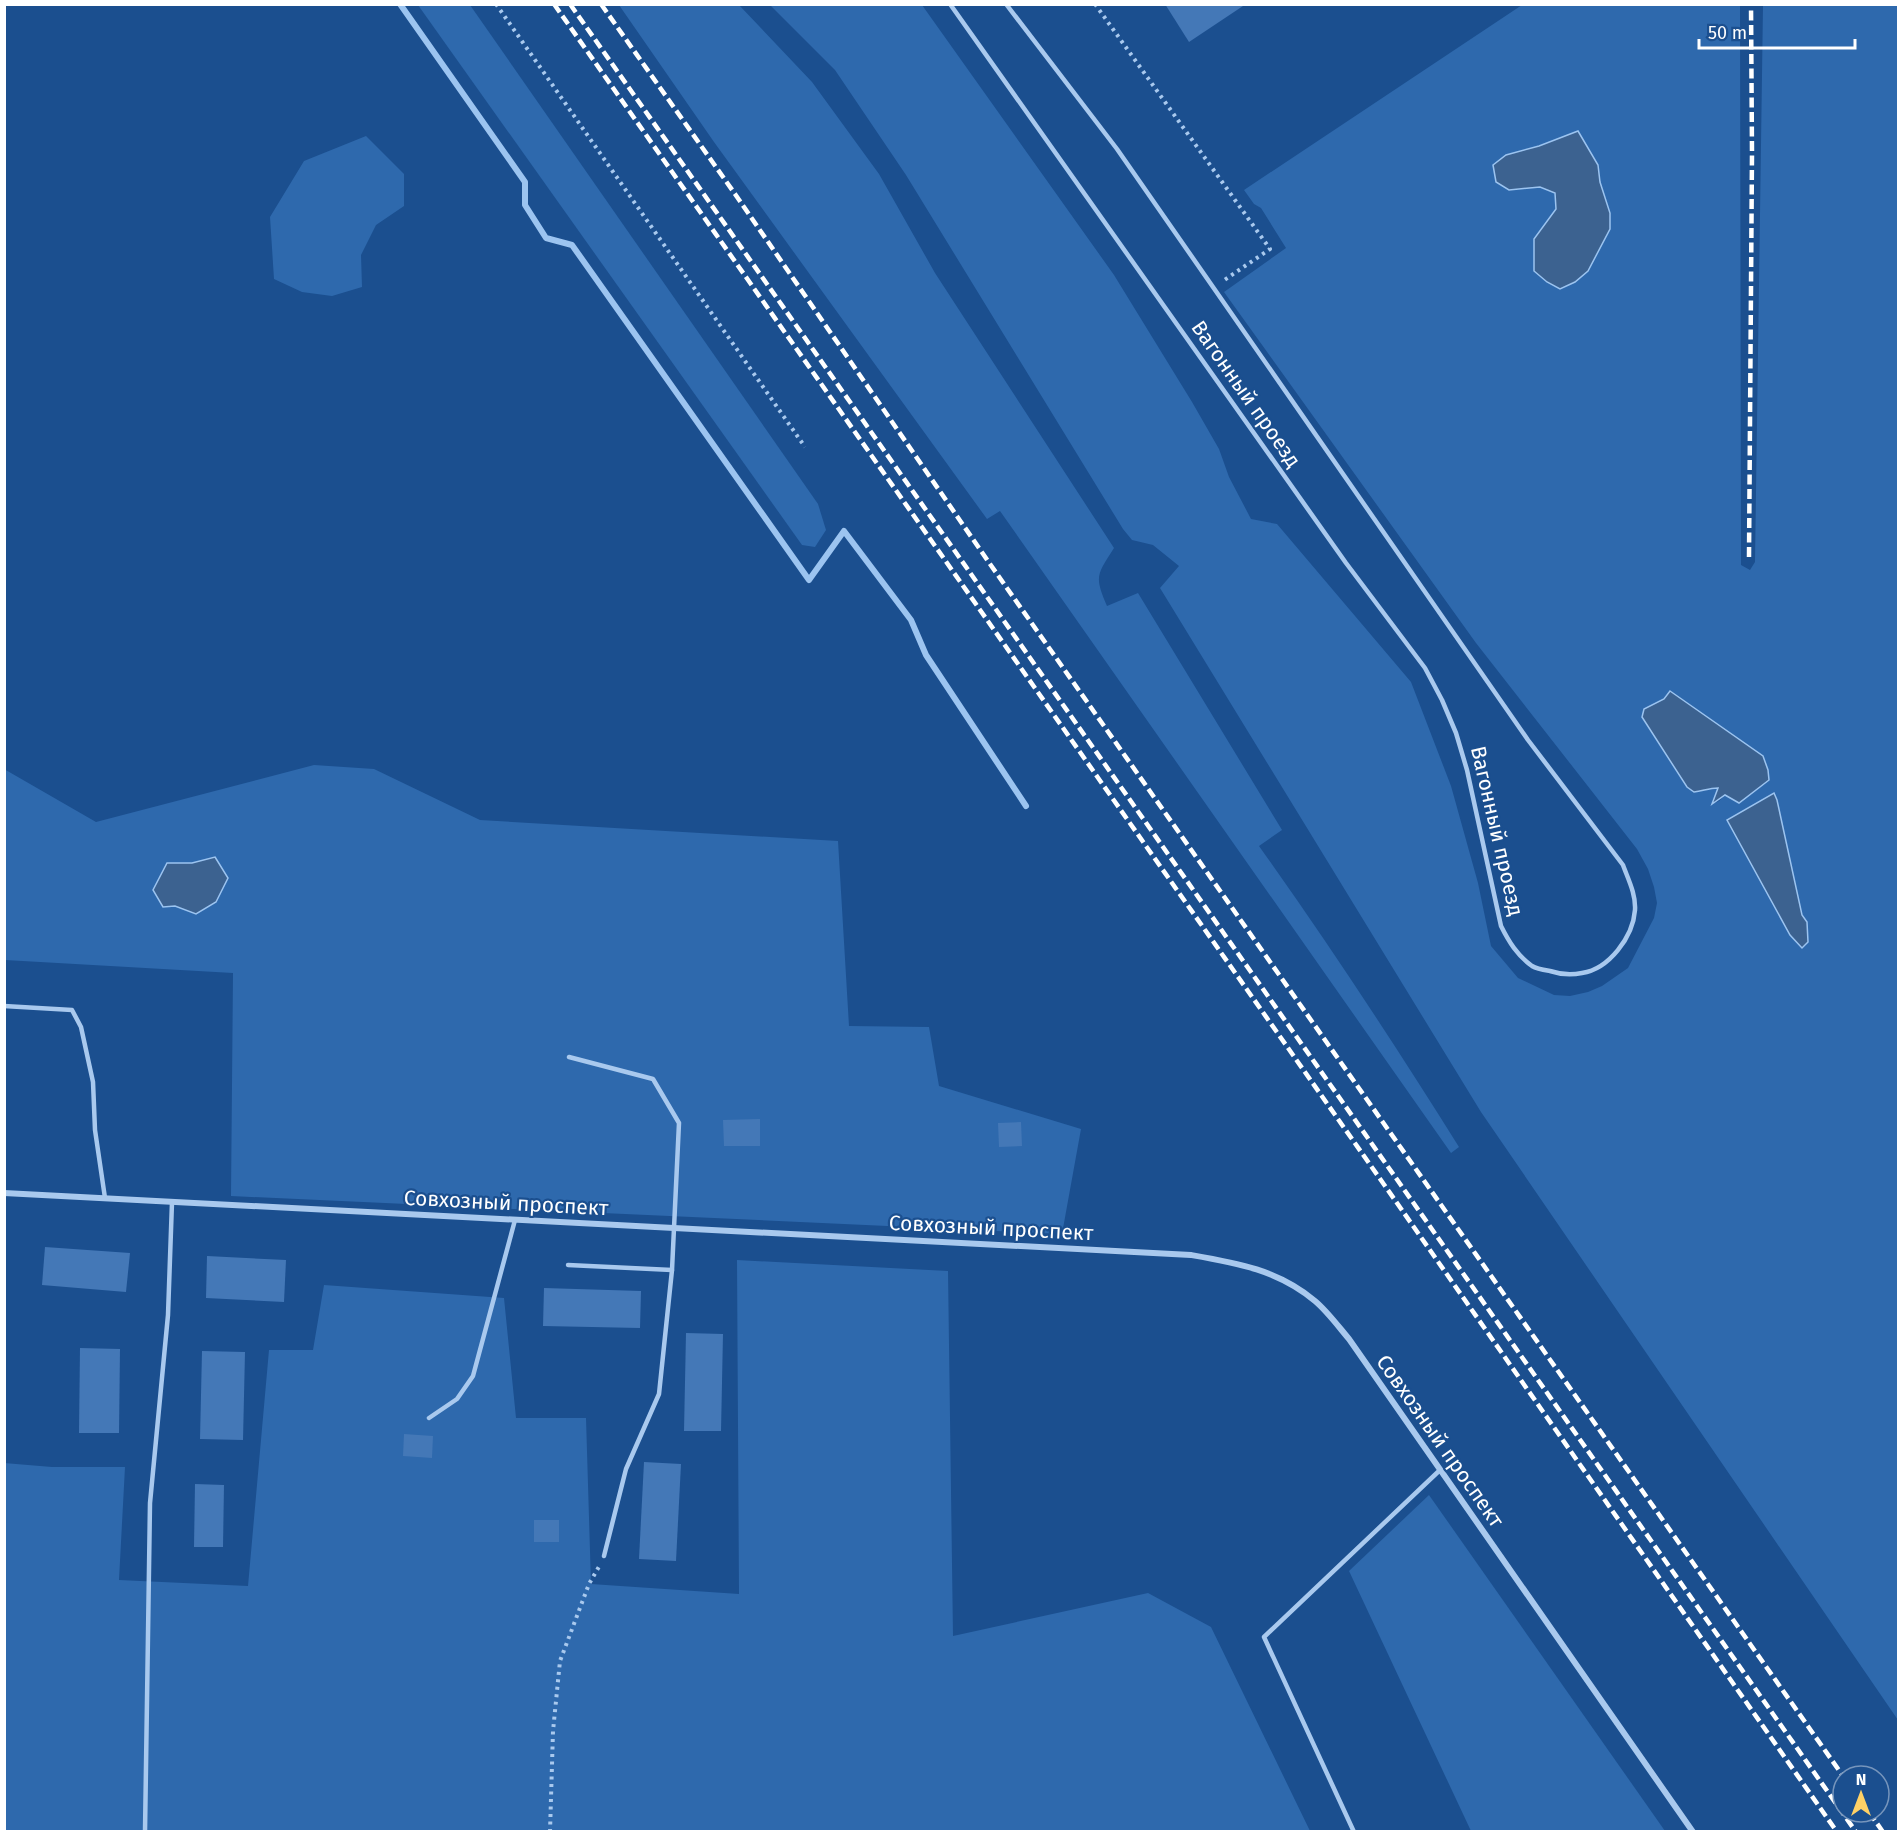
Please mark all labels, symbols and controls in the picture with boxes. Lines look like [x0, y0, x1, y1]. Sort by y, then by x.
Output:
scale bar [1699, 12, 1855, 50]
text: 50 m [1708, 22, 1747, 44]
street label: Вагонный проезд [1186, 315, 1306, 473]
street label: Вагонный проезд [1465, 744, 1529, 918]
street label: Совхозный проспект [403, 1185, 609, 1221]
street label: Совхозный проспект [888, 1210, 1094, 1246]
street label: Совхозный проспект [1371, 1350, 1510, 1533]
north arrow [1831, 1764, 1891, 1824]
text: N [1856, 1770, 1866, 1789]

